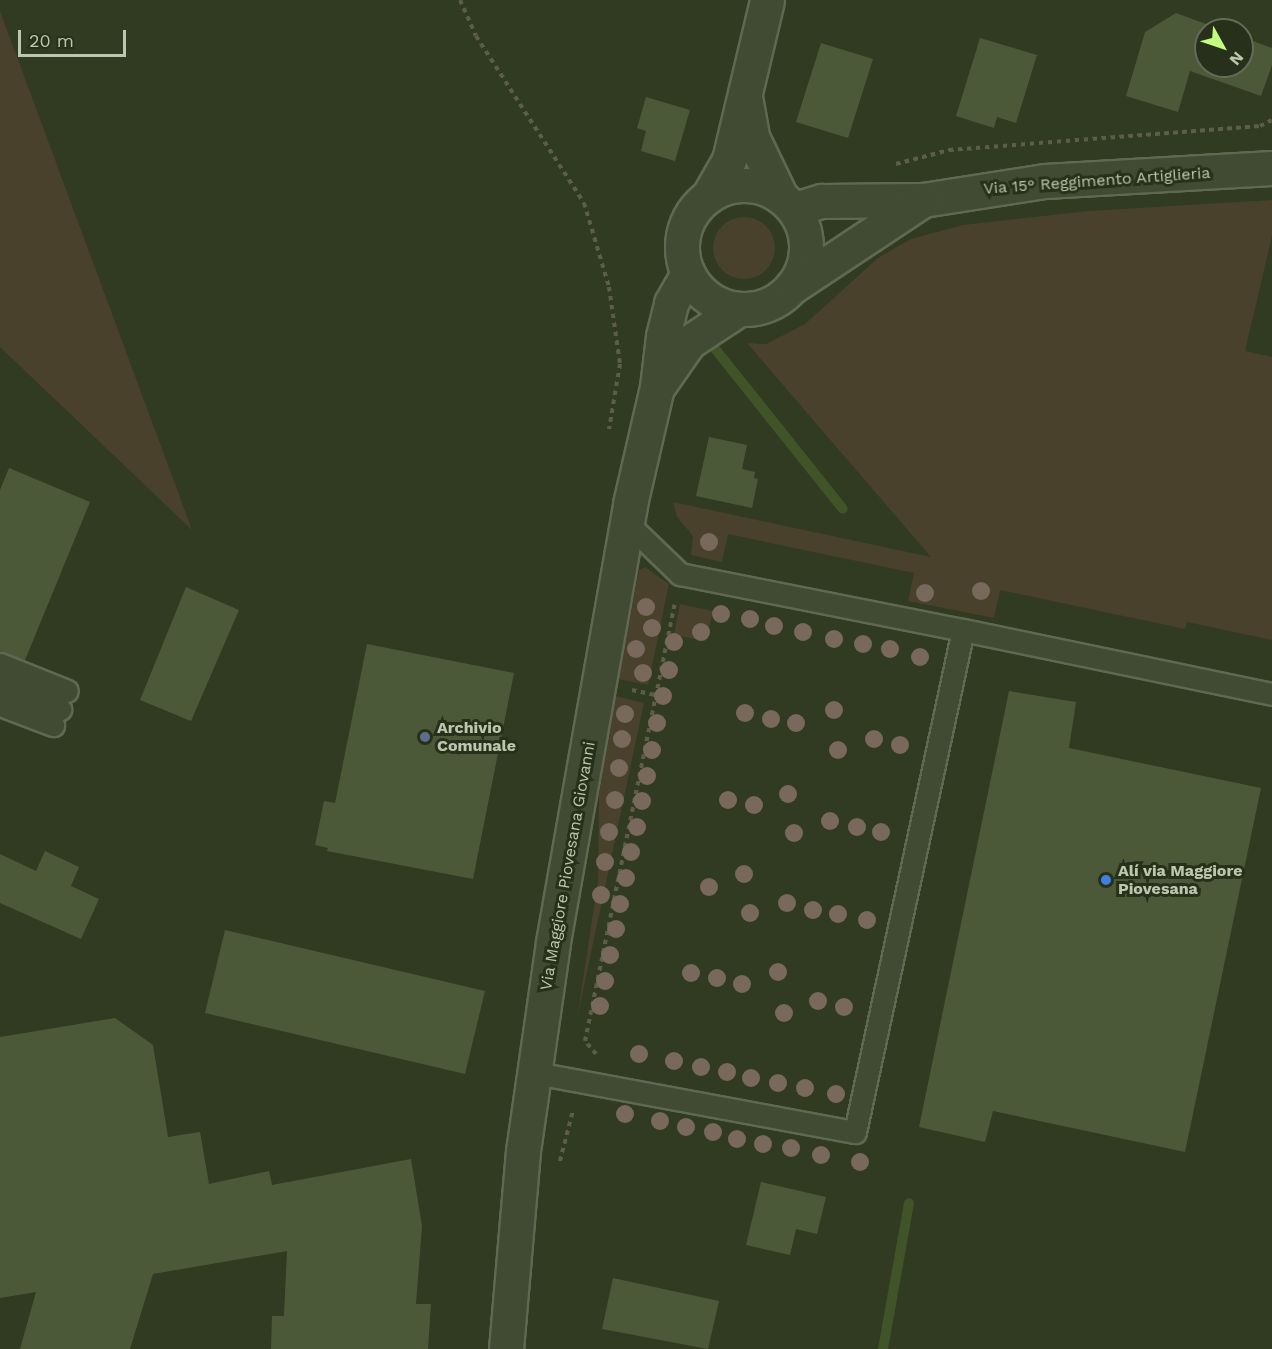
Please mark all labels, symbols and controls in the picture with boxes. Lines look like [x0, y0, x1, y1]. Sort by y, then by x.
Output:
scale bar [21, 18, 129, 56]
north arrow [1194, 18, 1254, 78]
text: 20 m [29, 30, 74, 51]
text: N [1226, 48, 1248, 69]
street label: Via 15° Reggimento Artiglieria [982, 163, 1212, 199]
place label: Archivio Comunale [437, 718, 516, 756]
marker: Archivio Comunale [418, 730, 432, 744]
street label: Via Maggiore Piovesana Giovanni [537, 740, 599, 992]
place label: Alí via Maggiore Piovesana [1118, 861, 1243, 899]
marker: Alí via Maggiore Piovesana [1099, 873, 1113, 887]

